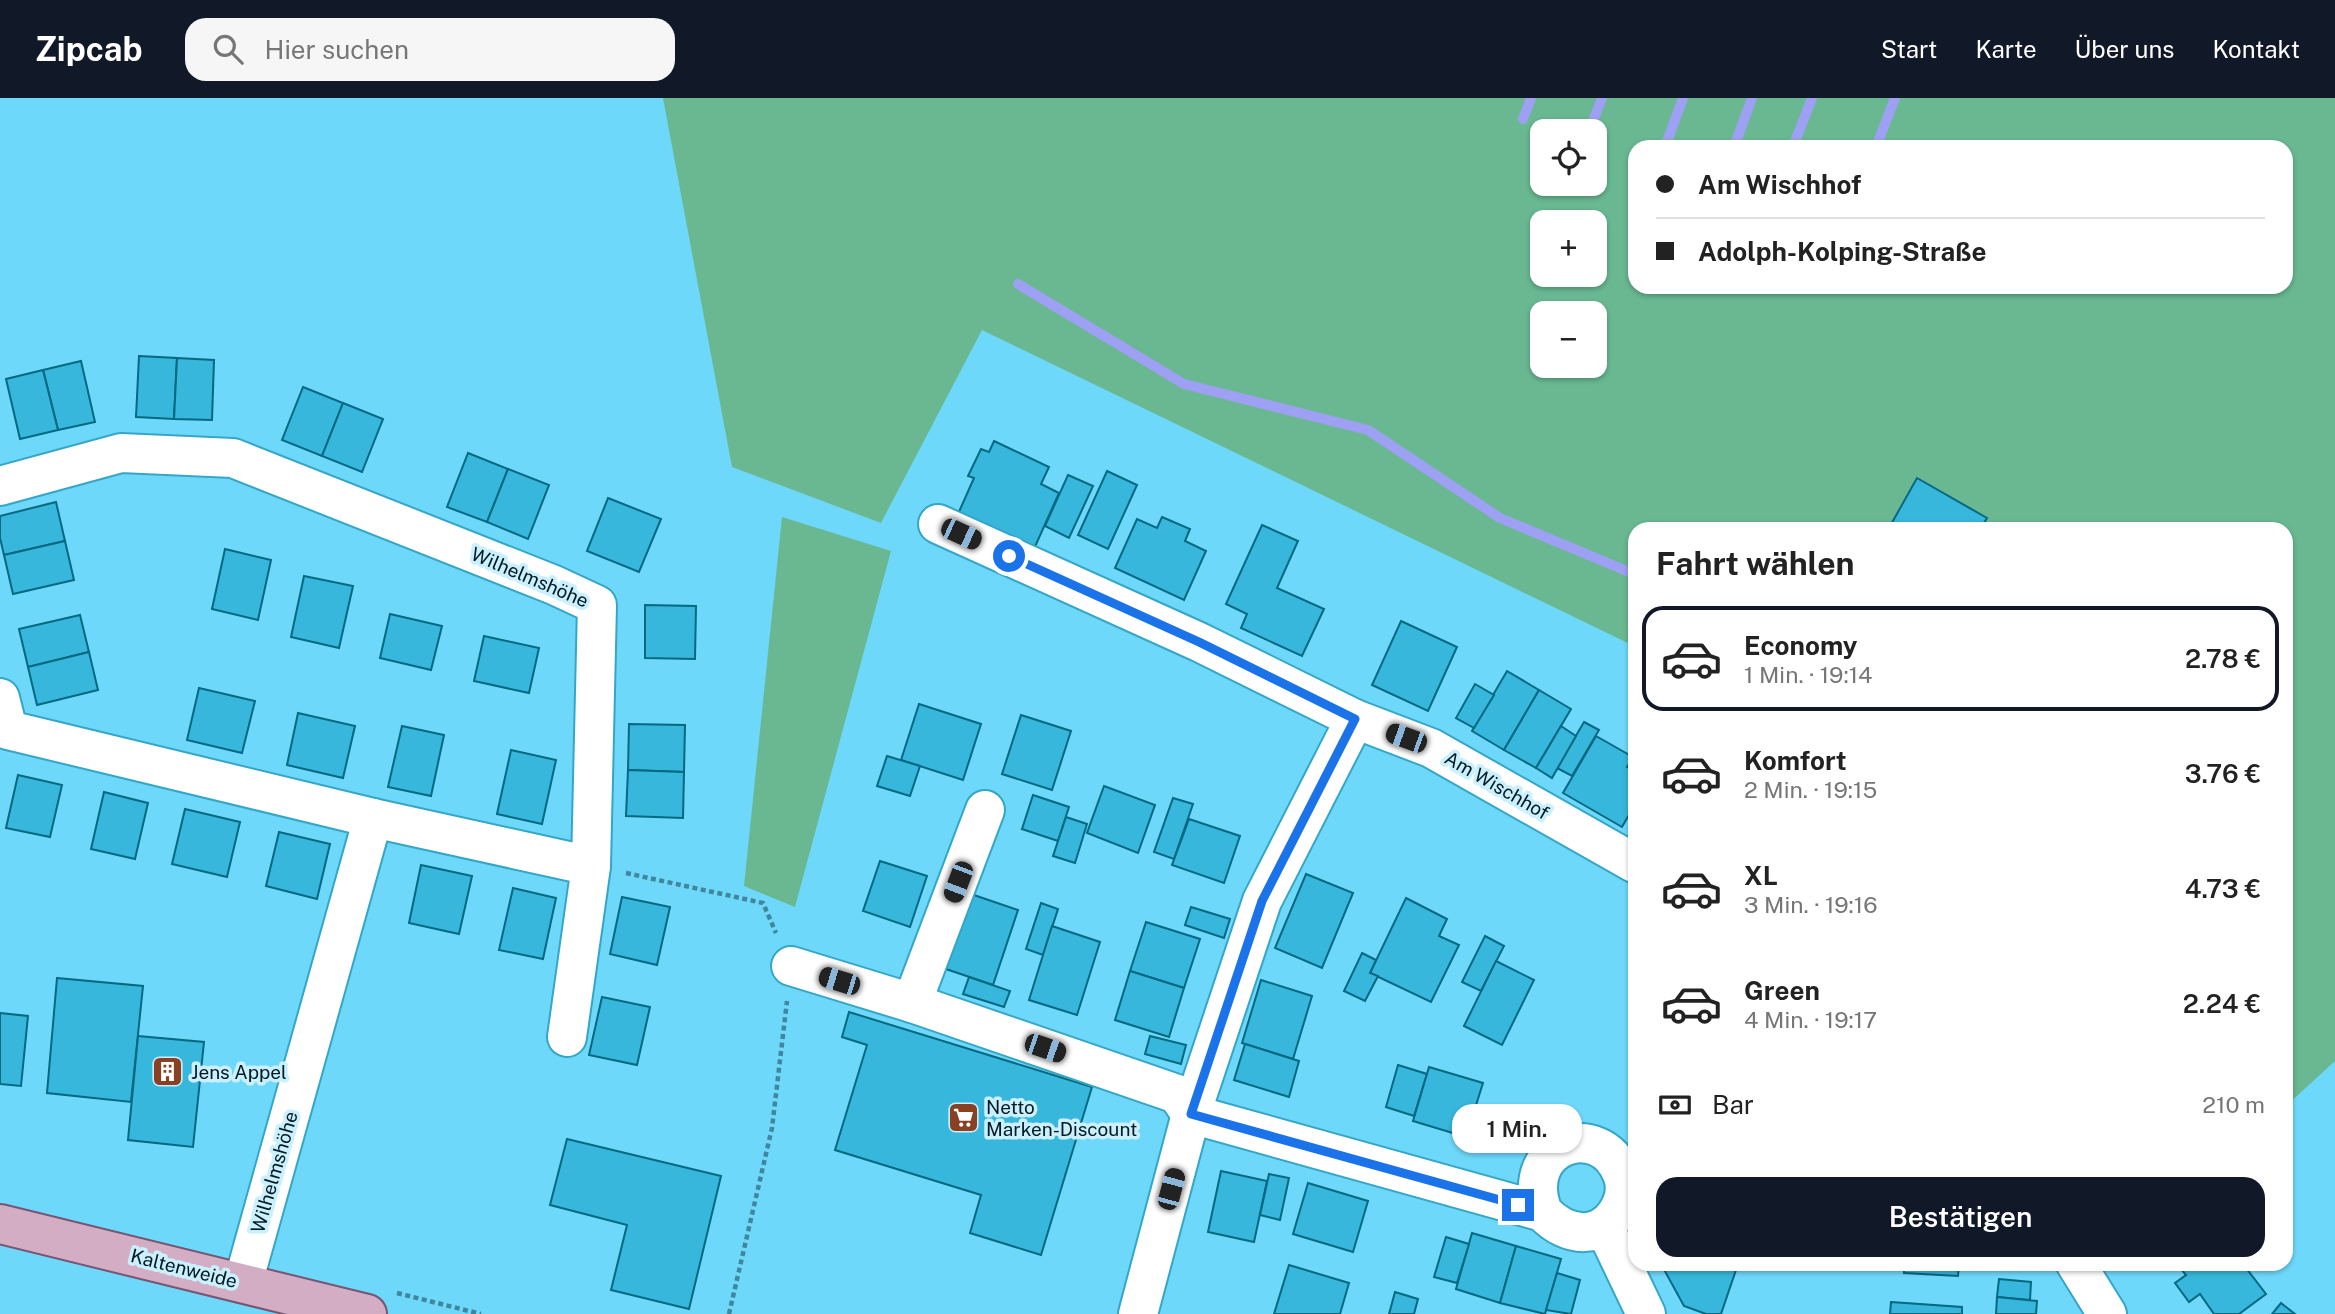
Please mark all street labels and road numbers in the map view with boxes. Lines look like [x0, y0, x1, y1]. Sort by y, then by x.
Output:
street label: Wilhelmshöhe [468, 542, 592, 612]
street label: Am Wischhof [1441, 746, 1553, 824]
street label: Wilhelmshöhe [246, 1109, 302, 1235]
street label: Kaltenweide [128, 1244, 240, 1292]

